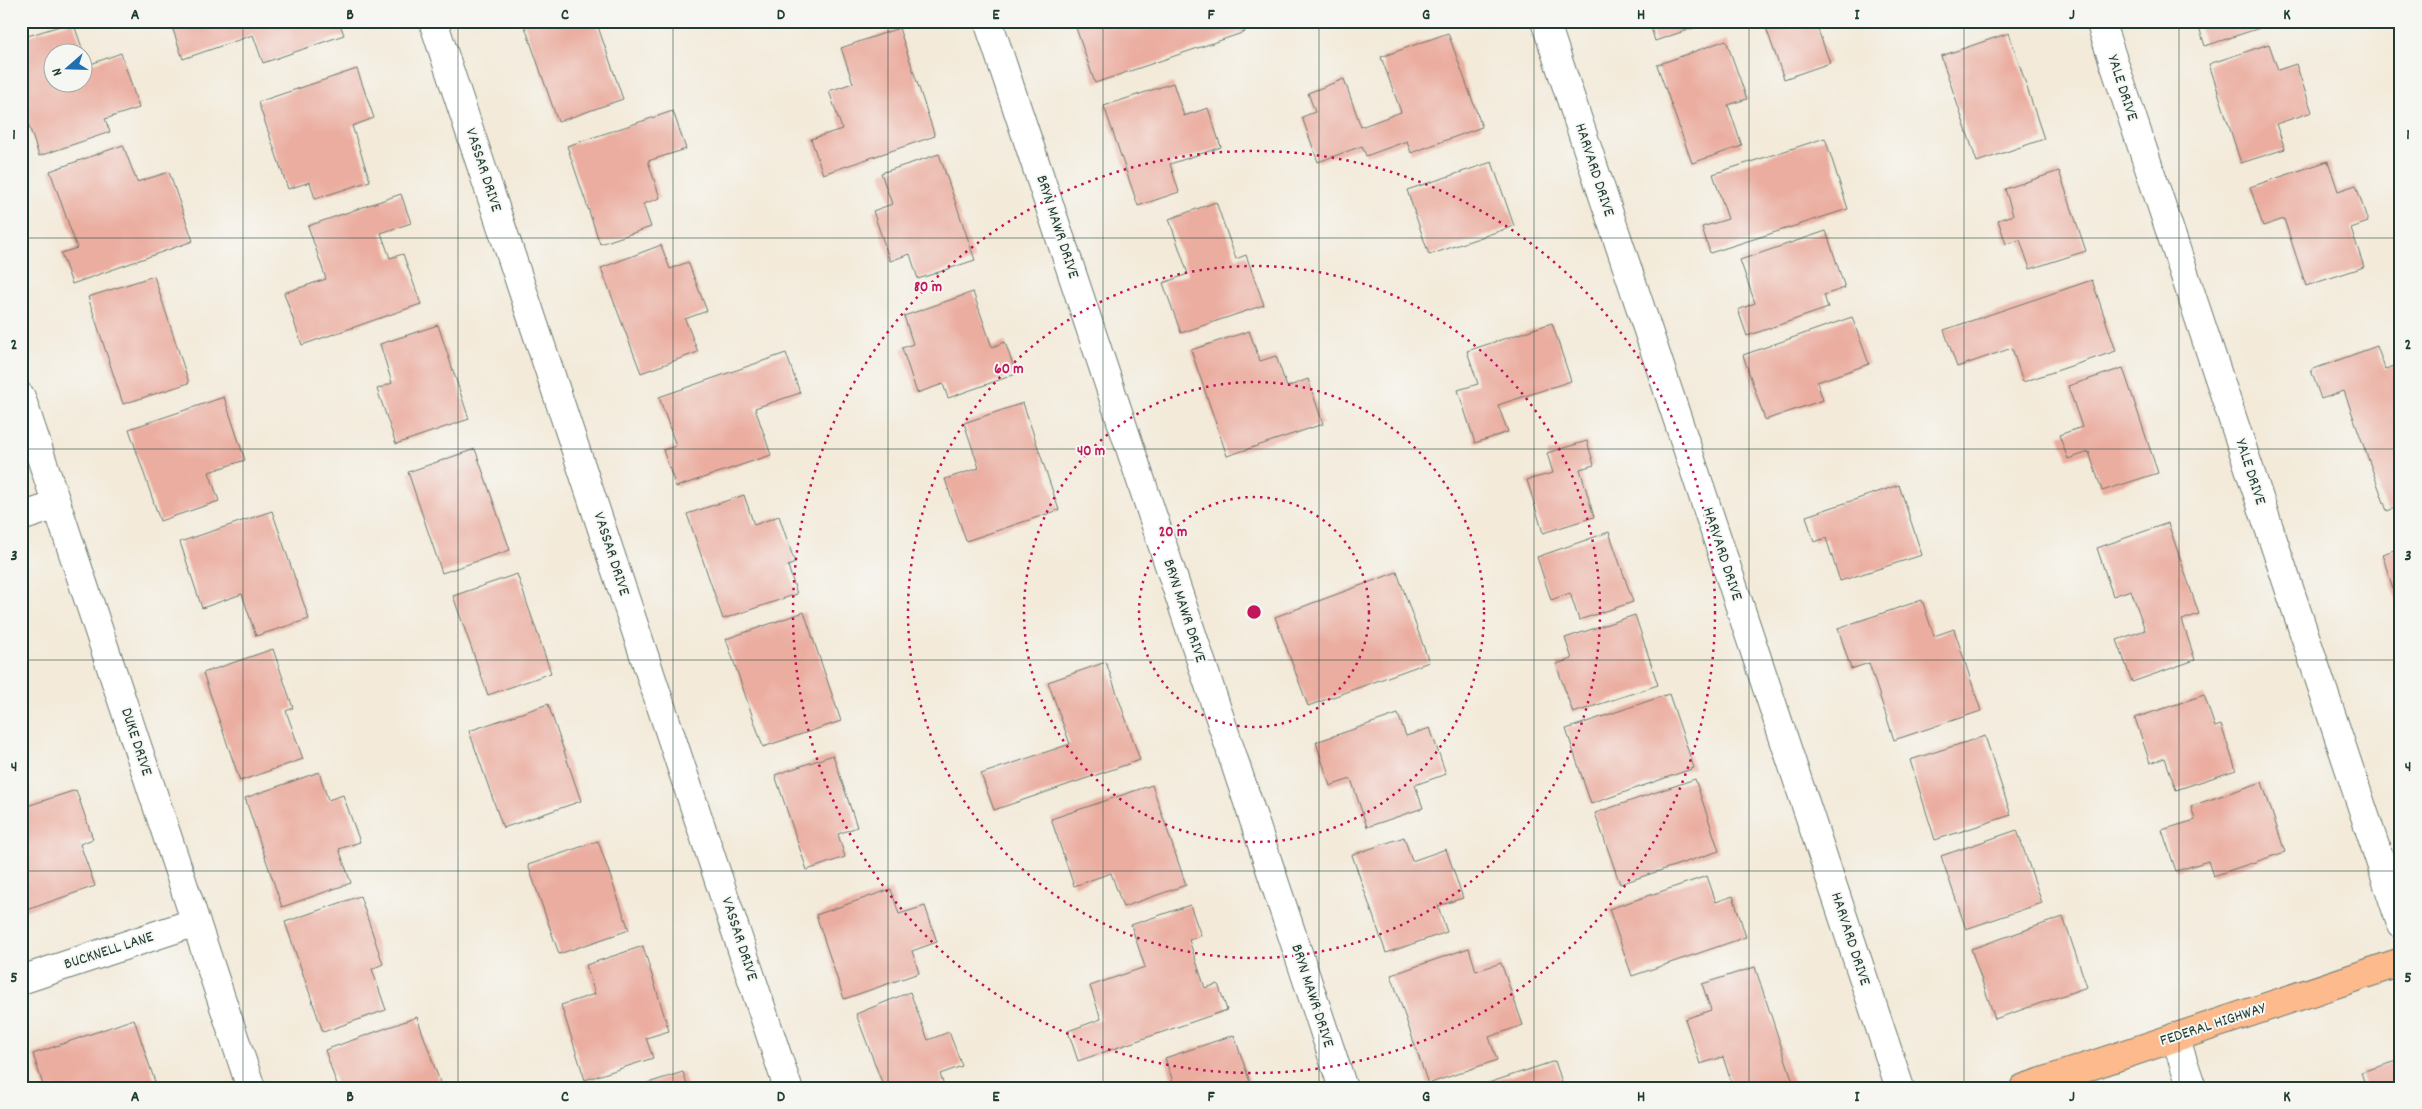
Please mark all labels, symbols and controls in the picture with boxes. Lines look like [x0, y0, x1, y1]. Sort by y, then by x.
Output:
text: A [131, 4, 140, 27]
text: B [346, 4, 354, 27]
text: C [561, 4, 569, 27]
text: D [777, 4, 786, 27]
text: E [992, 4, 1000, 27]
text: F [1207, 4, 1215, 27]
text: G [1422, 4, 1430, 27]
text: H [1637, 4, 1645, 27]
text: I [1855, 4, 1861, 27]
text: J [2069, 4, 2075, 27]
text: K [2283, 4, 2291, 27]
north arrow [42, 42, 92, 92]
street label: YALE DRIVE [2101, 52, 2144, 125]
text: N [47, 65, 68, 78]
street label: HARVARD DRIVE [1568, 120, 1620, 220]
text: 1 [12, 124, 16, 147]
text: 1 [2406, 124, 2410, 147]
street label: VASSAR DRIVE [459, 125, 508, 215]
street label: BRYN MAWR DRIVE [1029, 172, 1085, 282]
text: 80 m [914, 277, 942, 299]
text: 2 [11, 334, 18, 357]
text: 2 [2405, 334, 2412, 357]
text: 60 m [994, 359, 1024, 381]
street label: YALE DRIVE [2229, 436, 2272, 509]
text: 40 m [1077, 441, 1105, 463]
street label: HARVARD DRIVE [1696, 504, 1748, 604]
street label: VASSAR DRIVE [587, 509, 636, 599]
text: 20 m [1159, 522, 1187, 544]
text: 3 [10, 545, 18, 568]
text: 3 [2404, 545, 2412, 568]
street label: BRYN MAWR DRIVE [1156, 556, 1212, 666]
centre of rings [1245, 603, 1263, 621]
street label: DUKE DRIVE [114, 705, 158, 780]
text: 4 [11, 756, 17, 779]
text: 4 [2405, 756, 2411, 779]
street label: HARVARD DRIVE [1824, 889, 1876, 989]
street label: VASSAR DRIVE [715, 894, 764, 984]
street label: BUCKNELL LANE [61, 925, 157, 976]
street label: BRYN MAWR DRIVE [1284, 941, 1340, 1051]
text: 5 [10, 967, 18, 990]
text: 5 [2404, 967, 2412, 990]
street label: FEDERAL HIGHWAY [2157, 997, 2270, 1053]
text: A [131, 1086, 140, 1109]
text: B [346, 1086, 354, 1109]
text: C [561, 1086, 569, 1109]
text: D [777, 1086, 786, 1109]
text: E [992, 1086, 1000, 1109]
text: F [1207, 1086, 1215, 1109]
text: G [1422, 1086, 1430, 1109]
text: H [1637, 1086, 1645, 1109]
text: I [1855, 1086, 1861, 1109]
text: J [2069, 1086, 2075, 1109]
text: K [2283, 1086, 2291, 1109]

